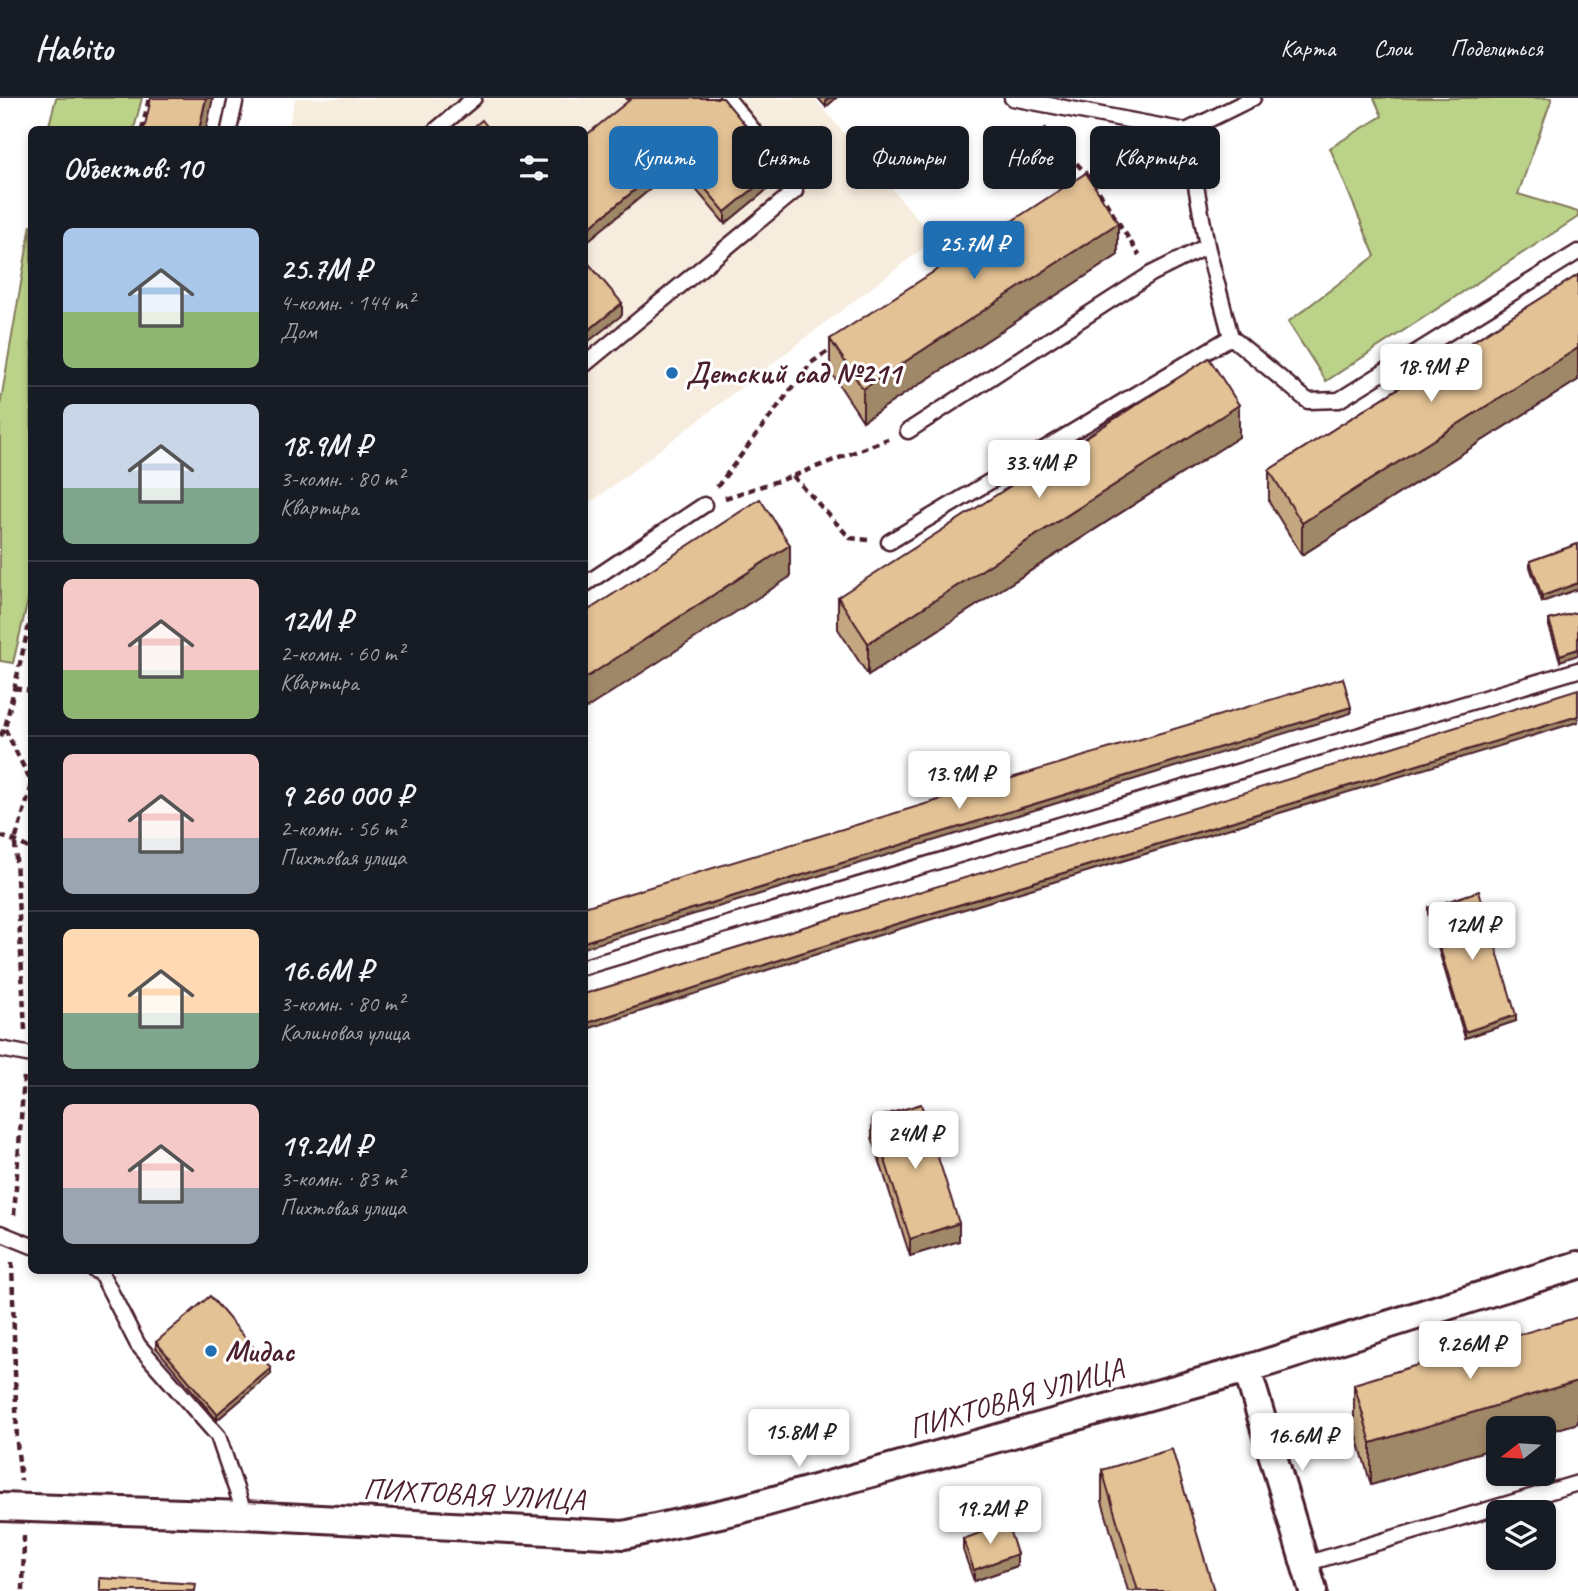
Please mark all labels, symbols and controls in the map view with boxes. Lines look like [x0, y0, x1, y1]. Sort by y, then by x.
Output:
text: Habito [35, 27, 113, 69]
text: Карта [1281, 33, 1335, 63]
text: Слои [1373, 33, 1412, 63]
text: Поделиться [1450, 33, 1543, 63]
chip: Купить [609, 126, 718, 189]
chip: Снять [732, 126, 832, 189]
chip: Фильтры [846, 126, 969, 189]
chip: Новое [983, 126, 1076, 189]
chip: Квартира [1090, 126, 1220, 189]
text: Объектов: 10 [63, 149, 202, 187]
icon: filters [515, 149, 553, 187]
pin: 25.7M ₽ [909, 222, 1039, 281]
text: 25.7M ₽ [939, 229, 1009, 258]
text: 25.7M ₽ [280, 250, 370, 288]
icon: home [119, 256, 203, 340]
text: 4-комн. · 144 m² [280, 288, 414, 317]
text: Дом [280, 317, 317, 346]
pin: 18.9M ₽ [1366, 344, 1496, 404]
text: 18.9M ₽ [1396, 352, 1466, 381]
place label: Детский сад №211 [686, 354, 904, 392]
marker: Детский сад №211 [664, 365, 680, 381]
text: 18.9M ₽ [280, 426, 371, 464]
icon: home [119, 432, 203, 516]
pin: 33.4M ₽ [974, 440, 1104, 500]
text: 33.4M ₽ [1004, 448, 1074, 477]
text: 3-комн. · 80 m² [280, 464, 404, 493]
text: Квартира [280, 493, 358, 522]
text: 12M ₽ [280, 601, 352, 639]
icon: home [119, 607, 203, 691]
text: 2-комн. · 60 m² [280, 639, 404, 668]
text: Квартира [280, 668, 358, 697]
pin: 13.9M ₽ [894, 752, 1024, 811]
text: 13.9M ₽ [924, 759, 994, 788]
text: 9 260 000 ₽ [280, 776, 412, 814]
icon: home [119, 782, 203, 866]
text: 2-комн. · 56 m² [280, 814, 404, 843]
text: Пихтовая улица [280, 843, 406, 872]
pin: 12M ₽ [1423, 902, 1521, 962]
text: 12M ₽ [1445, 910, 1499, 939]
text: 16.6M ₽ [280, 951, 372, 989]
icon: home [119, 957, 203, 1041]
text: 3-комн. · 80 m² [280, 989, 404, 1018]
text: Калиновая улица [280, 1018, 409, 1047]
pin: 24M ₽ [866, 1112, 964, 1171]
text: 24M ₽ [888, 1119, 942, 1148]
text: 19.2M ₽ [280, 1126, 371, 1164]
icon: home [119, 1132, 203, 1216]
text: 3-комн. · 83 m² [280, 1164, 404, 1193]
text: Пихтовая улица [280, 1193, 406, 1222]
pin: 9.26M ₽ [1405, 1322, 1535, 1381]
text: 9.26M ₽ [1435, 1329, 1505, 1358]
place label: Мидас [225, 1332, 295, 1370]
marker: Мидас [203, 1343, 219, 1359]
street label: ПИХТОВАЯ УЛИЦА [904, 1349, 1130, 1447]
pin: 15.8M ₽ [734, 1410, 864, 1469]
pin: 16.6M ₽ [1237, 1414, 1367, 1473]
north arrow [1486, 1416, 1556, 1486]
map controls [1486, 1416, 1556, 1570]
text: 15.8M ₽ [764, 1417, 834, 1446]
text: 16.6M ₽ [1267, 1421, 1337, 1450]
street label: ПИХТОВАЯ УЛИЦА [362, 1469, 588, 1519]
pin: 19.2M ₽ [925, 1486, 1055, 1546]
text: 19.2M ₽ [955, 1494, 1025, 1523]
button: layers [1486, 1500, 1556, 1570]

